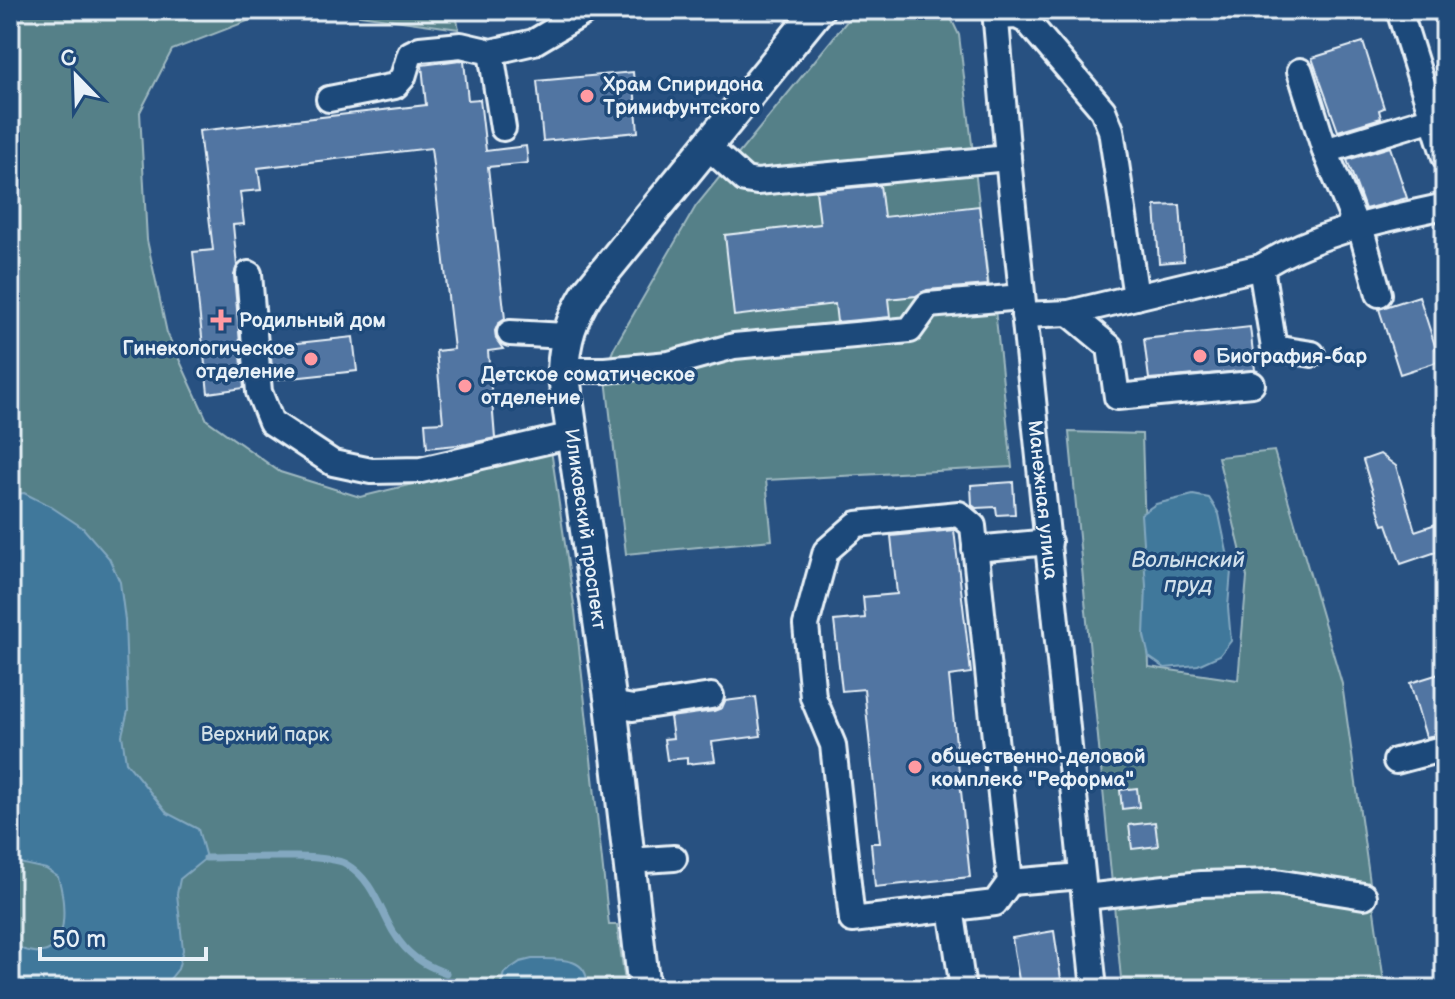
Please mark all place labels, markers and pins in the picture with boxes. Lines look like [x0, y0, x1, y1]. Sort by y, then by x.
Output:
place label: Храм Спиридона Тримифунтского [602, 73, 764, 120]
marker: Храм Спиридона Тримифунтского [578, 87, 596, 105]
marker: Родильный дом [210, 309, 232, 331]
place label: Родильный дом [239, 309, 386, 333]
place label: Гинекологическое отделение [122, 337, 295, 384]
place label: Биография-бар [1216, 345, 1367, 369]
marker: Биография-бар [1191, 347, 1209, 365]
marker: Гинекологическое отделение [302, 350, 320, 368]
place label: Детское соматическое отделение [481, 363, 695, 410]
marker: Детское соматическое отделение [456, 377, 474, 395]
place label: oбщеcтвенно-деловoй кoмплeкc "Peфoрма" [931, 745, 1146, 792]
marker: oбщеcтвенно-деловoй кoмплeкc "Peфoрма" [906, 758, 924, 776]

